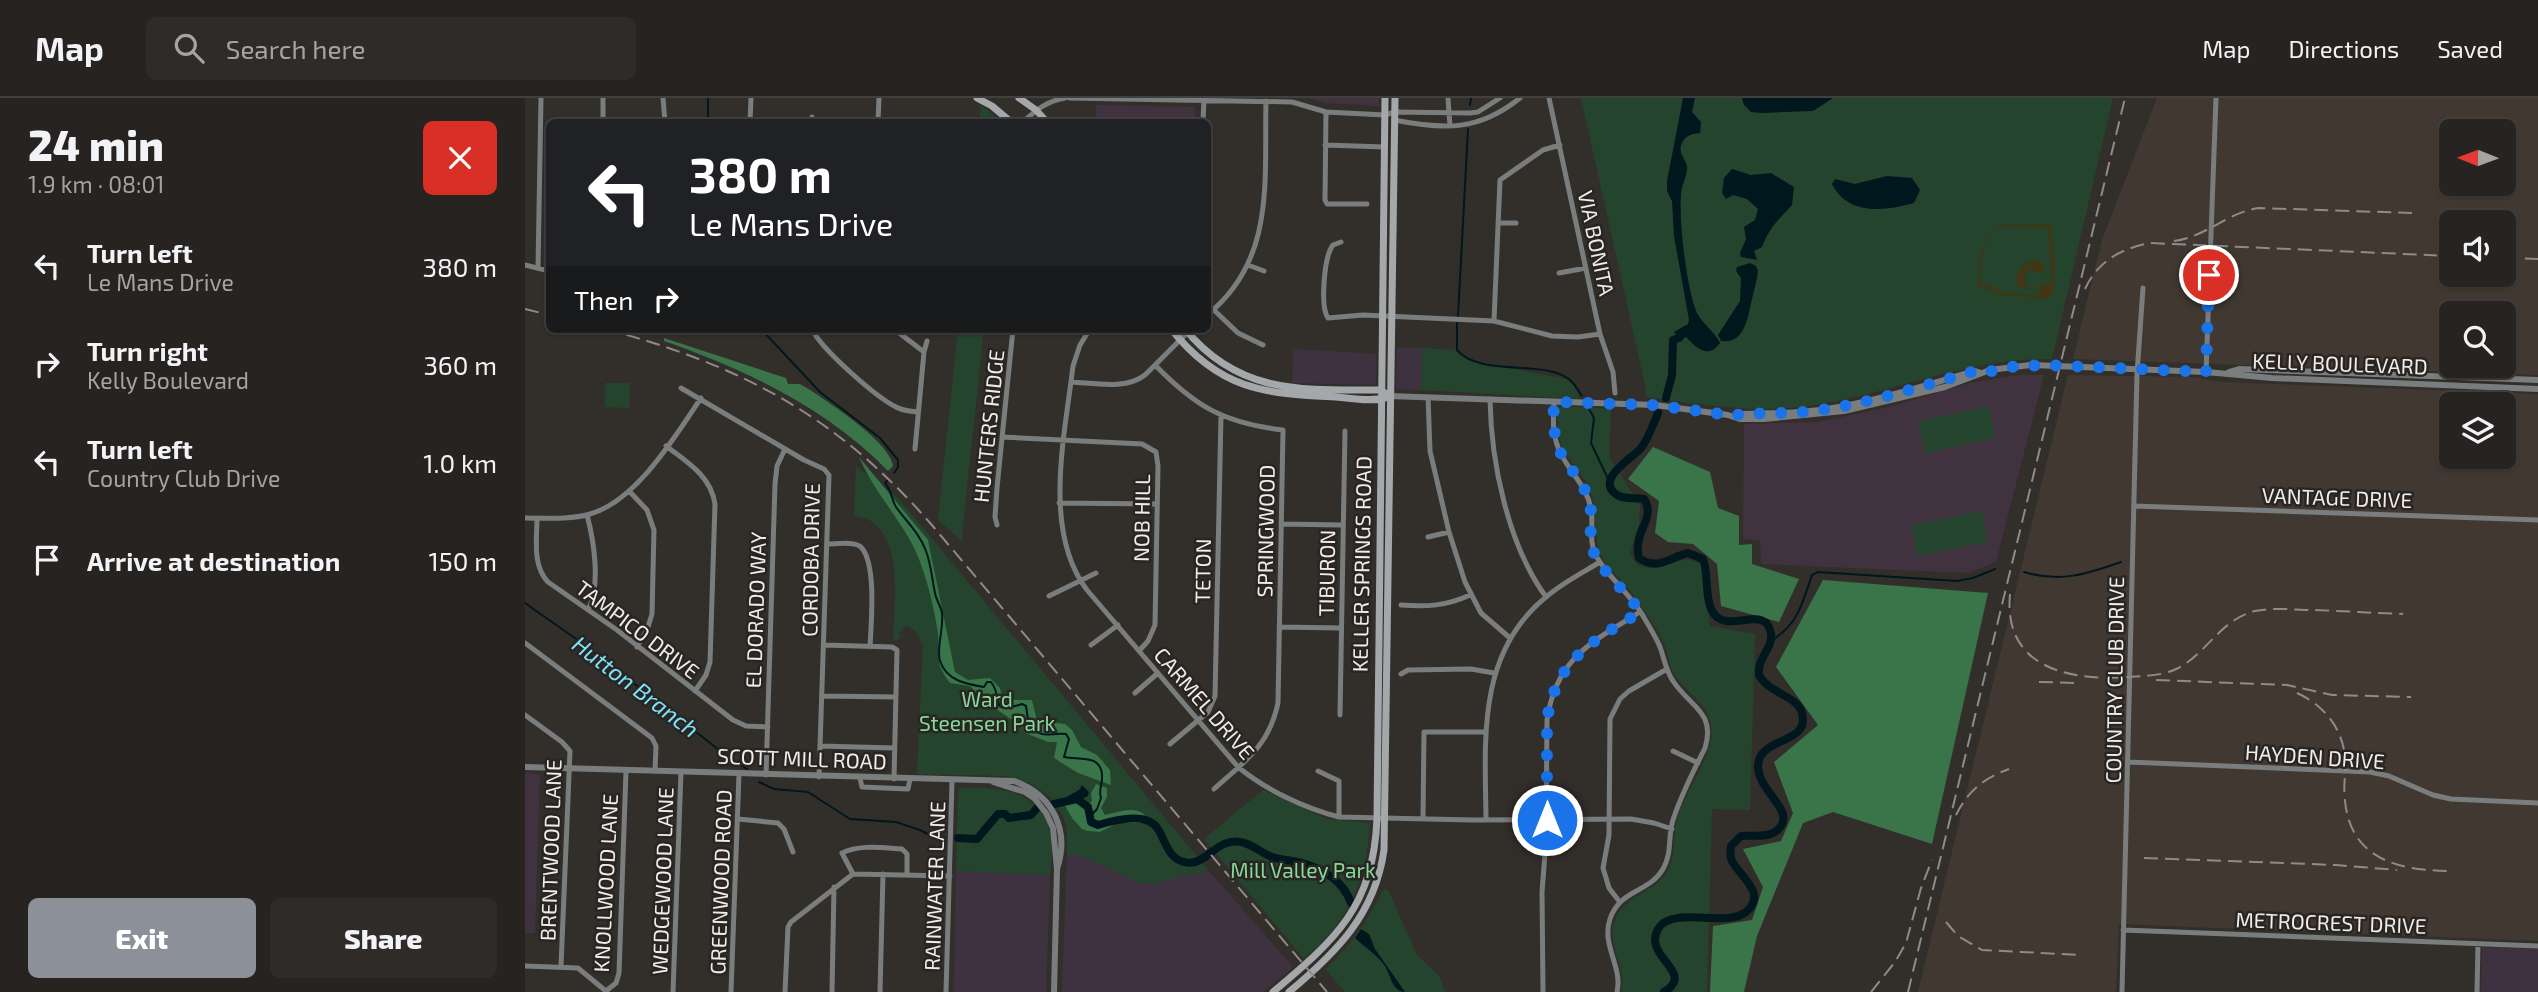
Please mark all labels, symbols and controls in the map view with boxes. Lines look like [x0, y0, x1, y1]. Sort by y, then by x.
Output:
search box [146, 17, 636, 80]
text: Map [35, 28, 104, 68]
icon: search [170, 29, 208, 67]
text: Search here [226, 33, 365, 64]
text: Map [2202, 34, 2250, 63]
text: Directions [2288, 34, 2399, 63]
text: Saved [2437, 34, 2503, 63]
text: 24 min [28, 119, 164, 169]
north arrow [2439, 119, 2517, 196]
map controls [2439, 119, 2516, 469]
button: close [423, 121, 497, 195]
text: 380 m [689, 144, 832, 203]
icon: left [574, 147, 665, 238]
text: 1.9 km · 08:01 [28, 170, 165, 198]
street label: VIA BONITA [1574, 188, 1620, 298]
text: Le Mans Drive [689, 204, 893, 242]
button: sound [2439, 210, 2516, 287]
text: Turn left [87, 237, 193, 268]
pin [2179, 245, 2239, 305]
icon: left [28, 247, 66, 285]
text: 380 m [423, 251, 497, 282]
icon: arrive [2190, 256, 2228, 294]
text: Le Mans Drive [87, 268, 234, 296]
icon: right [647, 280, 685, 318]
text: Then [574, 284, 633, 315]
button: search [2439, 301, 2516, 378]
text: Turn right [87, 335, 208, 366]
icon: right [28, 345, 66, 383]
street label: KELLY BOULEVARD [2252, 347, 2428, 379]
street label: HUNTERS RIDGE [968, 348, 1008, 504]
text: 360 m [423, 349, 497, 380]
text: Kelly Boulevard [87, 366, 249, 394]
button: layers [2439, 392, 2516, 469]
text: Turn left [87, 433, 193, 464]
icon: left [28, 443, 66, 481]
text: 1.0 km [423, 447, 497, 478]
street label: KELLER SPRINGS ROAD [1347, 456, 1375, 672]
text: Country Club Drive [87, 464, 280, 492]
street label: SPRINGWOOD [1251, 465, 1279, 597]
street label: NOB HILL [1128, 474, 1154, 562]
street label: VANTAGE DRIVE [2261, 482, 2413, 512]
street label: CORDOBA DRIVE [796, 483, 824, 637]
street label: TIBURON [1313, 530, 1339, 616]
street label: EL DORADO WAY [740, 531, 770, 689]
street label: TETON [1189, 538, 1215, 604]
icon: arrive [28, 541, 66, 579]
text: Arrive at destination [87, 545, 340, 576]
text: 150 m [428, 545, 497, 576]
street label: TAMPICO DRIVE [571, 575, 705, 683]
street label: COUNTRY CLUB DRIVE [2100, 576, 2128, 784]
water label: Hutton Branch [567, 629, 705, 743]
street label: CARMEL DRIVE [1150, 642, 1260, 764]
park label: Ward Steensen Park [919, 686, 1055, 735]
street label: HAYDEN DRIVE [2244, 739, 2386, 773]
street label: SCOTT MILL ROAD [717, 743, 887, 773]
street label: BRENTWOOD LANE [534, 759, 566, 941]
position arrow [1510, 783, 1584, 857]
street label: WEDGEWOOD LANE [646, 787, 678, 975]
street label: GREENWOOD ROAD [704, 789, 736, 975]
street label: KNOLLWOOD LANE [588, 793, 622, 973]
street label: RAINWATER LANE [919, 801, 949, 971]
park label: Mill Valley Park [1230, 857, 1376, 882]
button: Exit [28, 898, 256, 978]
button: Share [270, 898, 497, 978]
street label: METROCREST DRIVE [2235, 906, 2427, 938]

